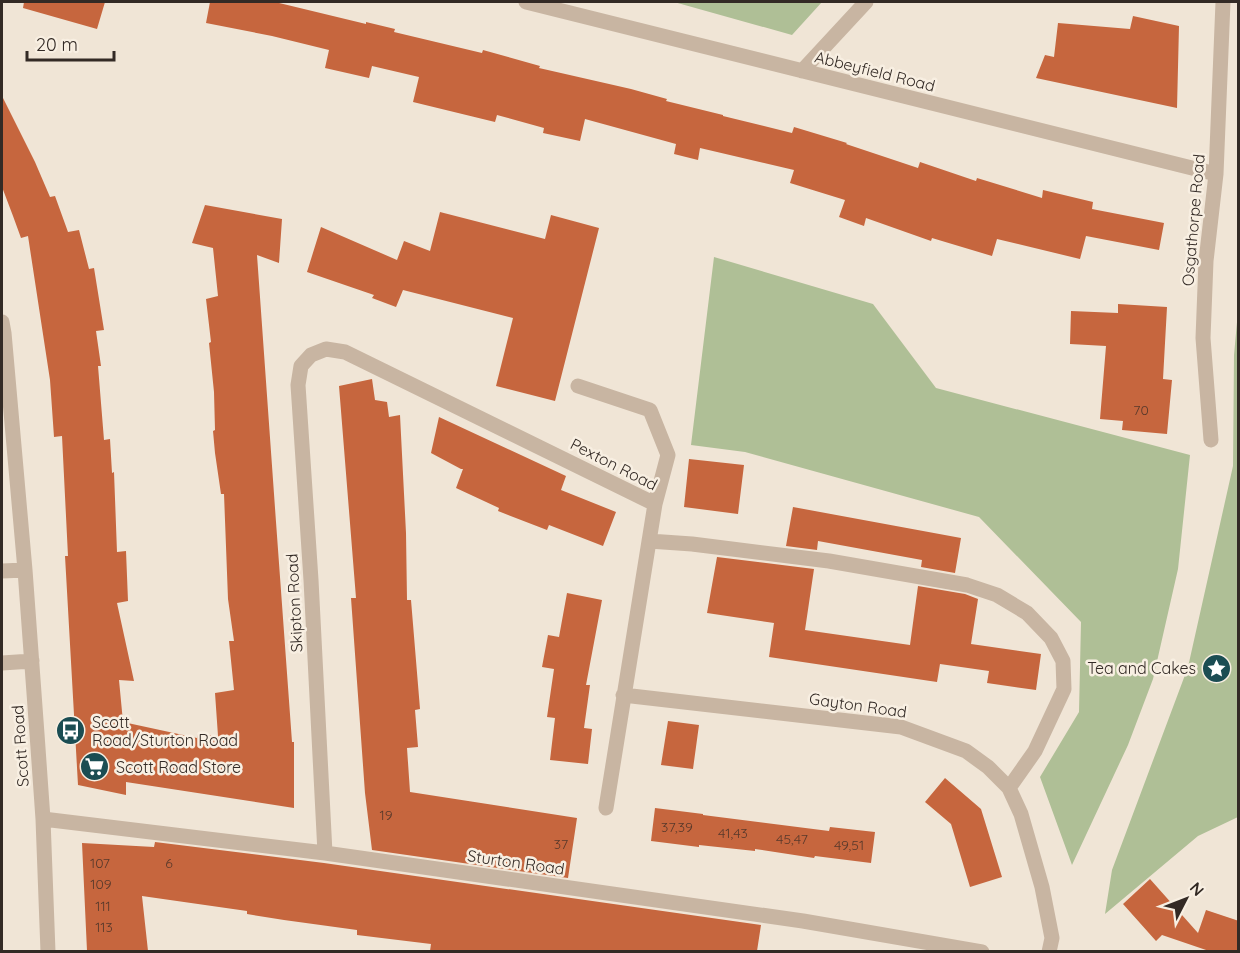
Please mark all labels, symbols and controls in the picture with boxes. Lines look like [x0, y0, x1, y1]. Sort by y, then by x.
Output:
scale bar [27, 24, 114, 62]
text: 20 m [36, 33, 78, 56]
street label: Abbeyfield Road [813, 46, 937, 96]
street label: Osgathorpe Road [1177, 153, 1209, 287]
house number: 70 [1133, 401, 1149, 419]
street label: Pexton Road [567, 433, 661, 495]
street label: Skipton Road [281, 553, 307, 653]
place icon: Tea and Cakes [1201, 652, 1233, 684]
place label: Tea and Cakes [1087, 658, 1196, 678]
street label: Gayton Road [808, 688, 908, 722]
street label: Scott Road [7, 704, 33, 788]
place label: Scott Road/Sturton Road [92, 712, 238, 750]
bus stop icon: Scott Road/Sturton Road [55, 715, 87, 747]
supermarket icon: Scott Road Store [79, 751, 111, 783]
place label: Scott Road Store [116, 757, 241, 777]
house number: 19 [380, 806, 393, 824]
house number: 37,39 [661, 818, 693, 836]
house number: 41,43 [718, 824, 748, 842]
house number: 45,47 [776, 830, 808, 848]
house number: 37 [554, 835, 568, 853]
house number: 49,51 [834, 836, 864, 854]
street label: Sturton Road [466, 845, 566, 879]
house number: 107 [90, 854, 110, 872]
house number: 6 [165, 854, 173, 872]
north arrow [1156, 869, 1216, 929]
house number: 109 [90, 875, 112, 893]
text: N [1186, 878, 1209, 900]
house number: 111 [95, 897, 111, 915]
house number: 113 [95, 918, 113, 936]

